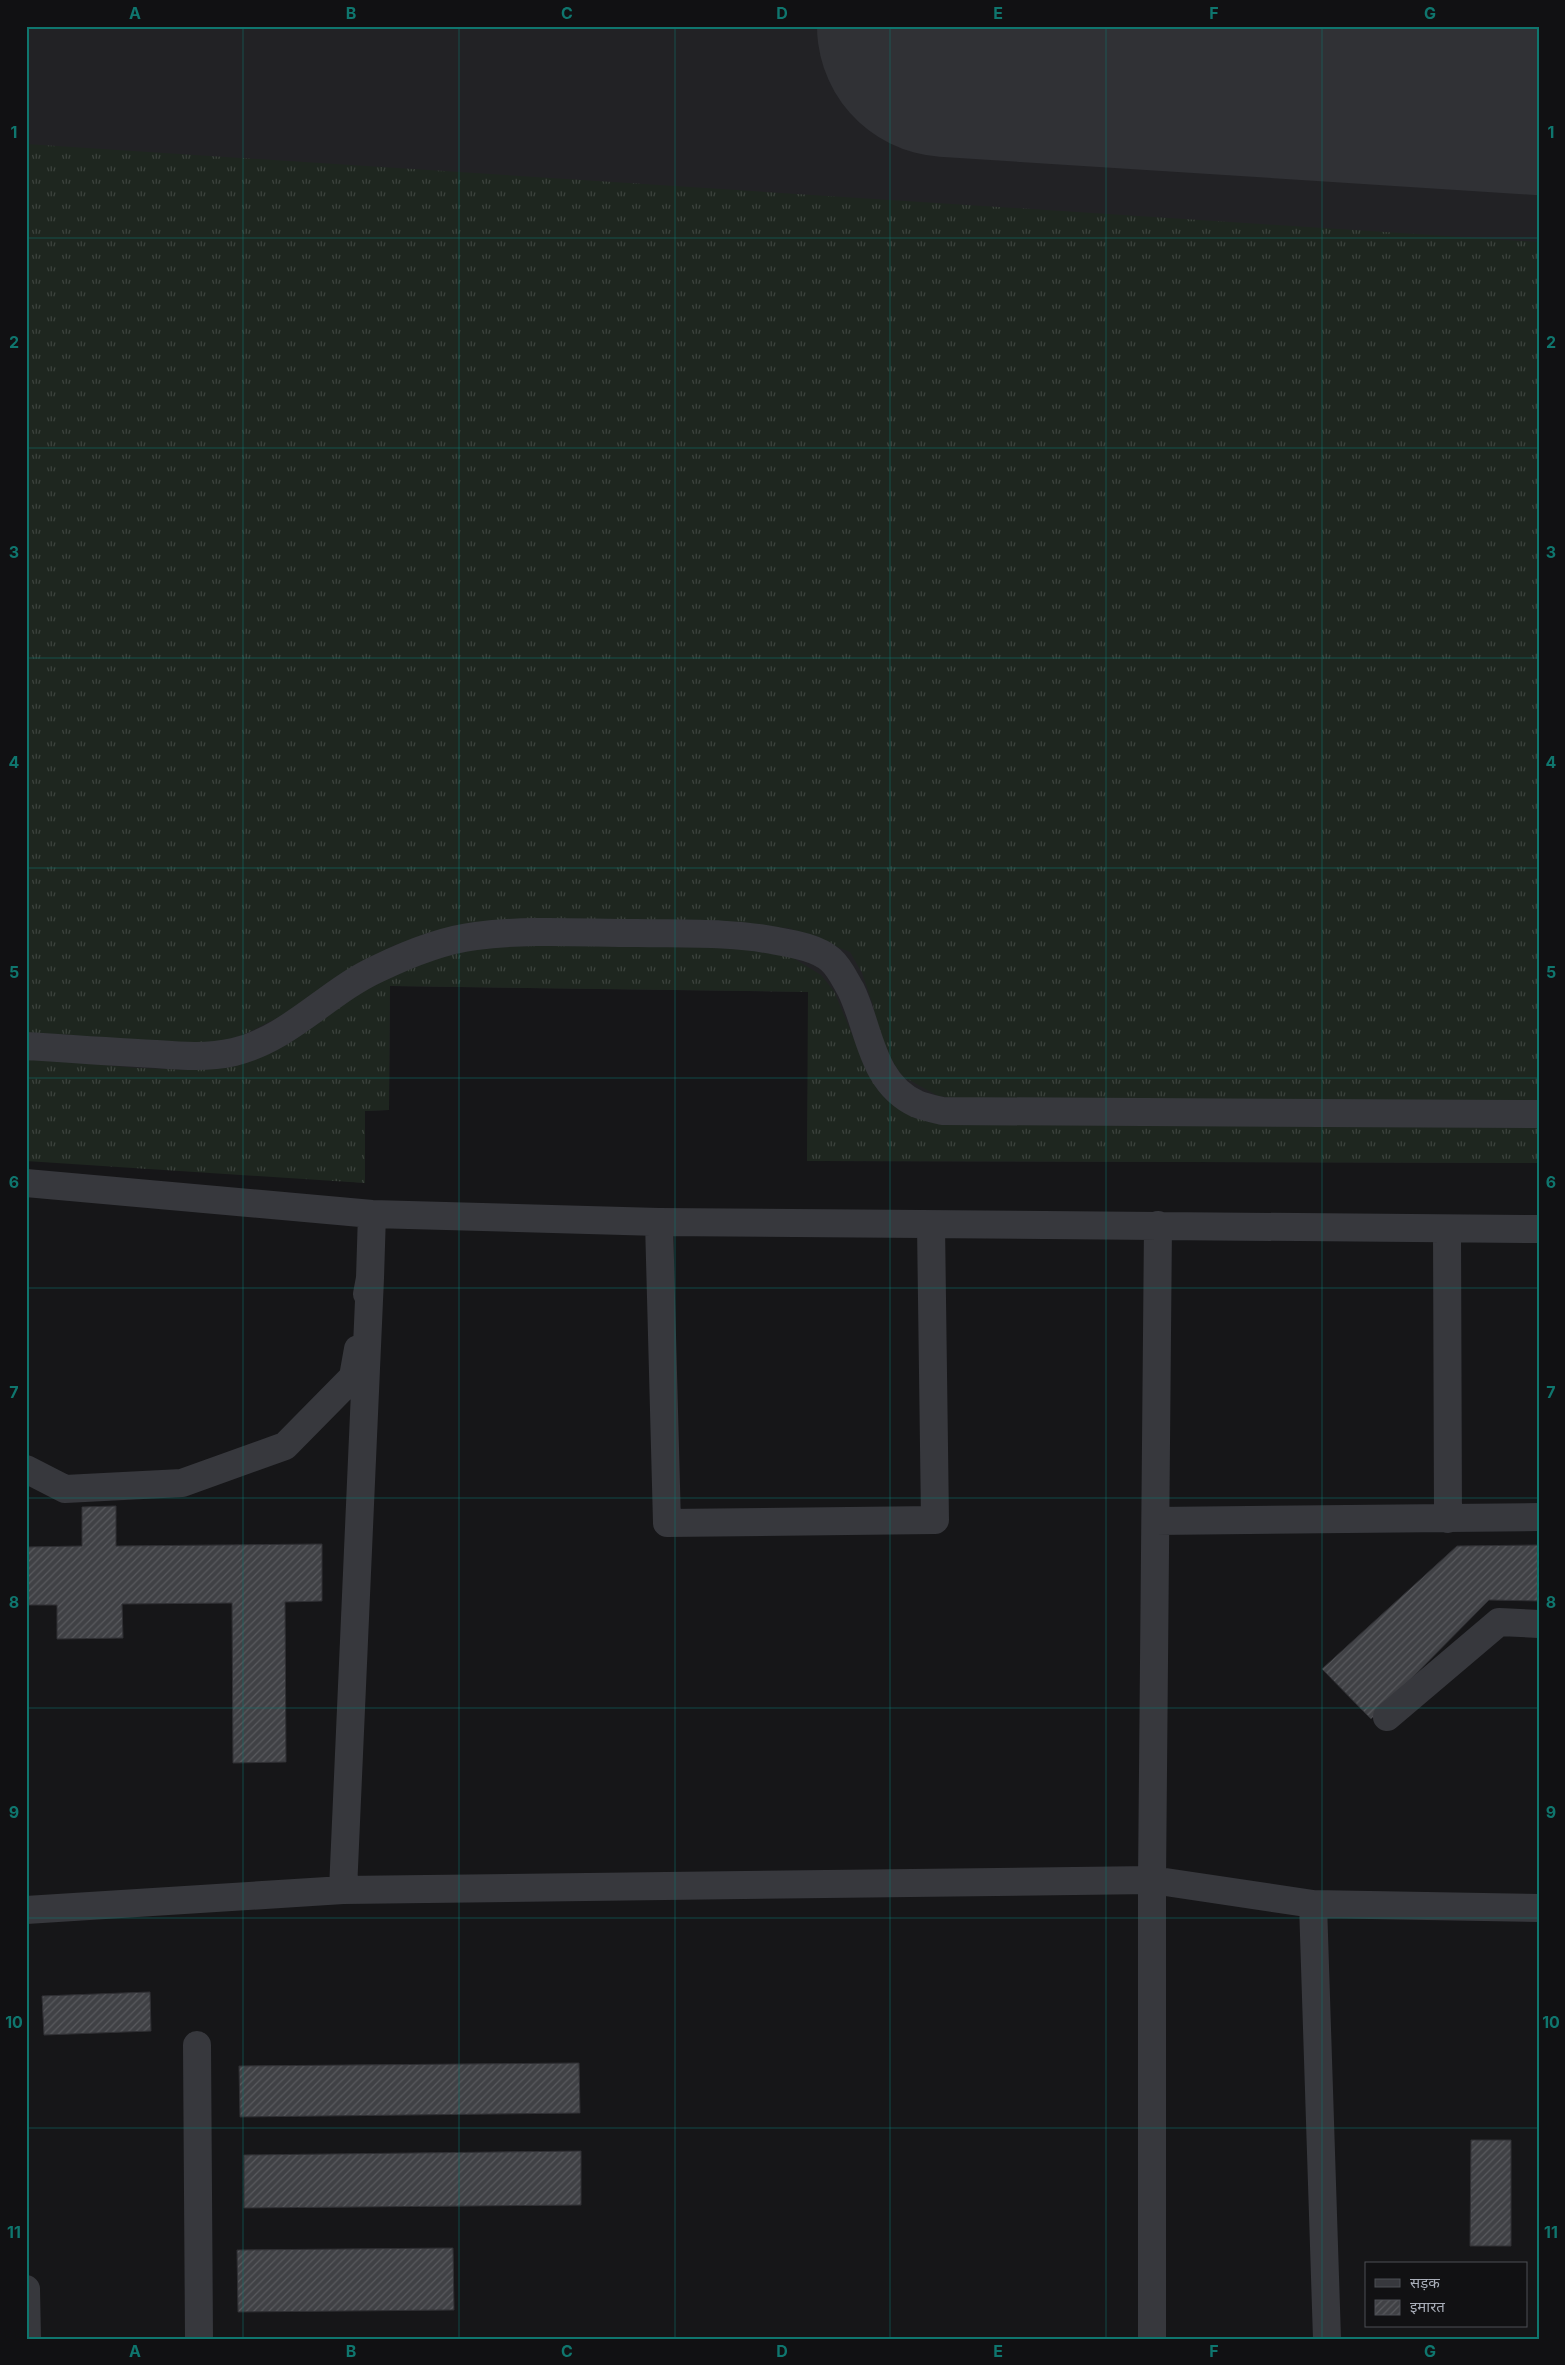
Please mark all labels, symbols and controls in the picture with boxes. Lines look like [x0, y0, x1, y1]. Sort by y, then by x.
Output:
text: A [129, 3, 141, 23]
text: B [346, 3, 356, 23]
text: C [561, 3, 573, 23]
text: D [776, 3, 788, 23]
text: E [993, 3, 1003, 23]
text: F [1209, 3, 1219, 23]
text: G [1424, 3, 1436, 23]
text: 1 [11, 122, 17, 142]
text: 1 [1548, 122, 1554, 142]
text: 2 [9, 332, 19, 352]
text: 2 [1546, 332, 1556, 352]
text: 3 [9, 542, 19, 562]
text: 3 [1546, 542, 1556, 562]
text: 4 [9, 752, 20, 772]
text: 4 [1546, 752, 1557, 772]
text: 5 [9, 962, 19, 982]
text: 5 [1546, 962, 1556, 982]
text: 6 [9, 1172, 19, 1192]
text: 6 [1546, 1172, 1556, 1192]
text: 7 [9, 1382, 19, 1402]
text: 7 [1546, 1382, 1556, 1402]
text: 8 [9, 1592, 19, 1612]
text: 8 [1546, 1592, 1556, 1612]
text: 9 [9, 1802, 19, 1822]
text: 9 [1546, 1802, 1556, 1822]
text: 10 [5, 2012, 23, 2032]
text: 10 [1542, 2012, 1560, 2032]
text: 11 [7, 2222, 21, 2242]
text: 11 [1544, 2222, 1558, 2242]
legend [1365, 2262, 1528, 2328]
text: सड़क [1410, 2273, 1440, 2292]
text: इमारत [1410, 2297, 1445, 2316]
text: A [129, 2341, 141, 2361]
text: B [346, 2341, 356, 2361]
text: C [561, 2341, 573, 2361]
text: D [776, 2341, 788, 2361]
text: E [993, 2341, 1003, 2361]
text: F [1209, 2341, 1219, 2361]
text: G [1424, 2341, 1436, 2361]

